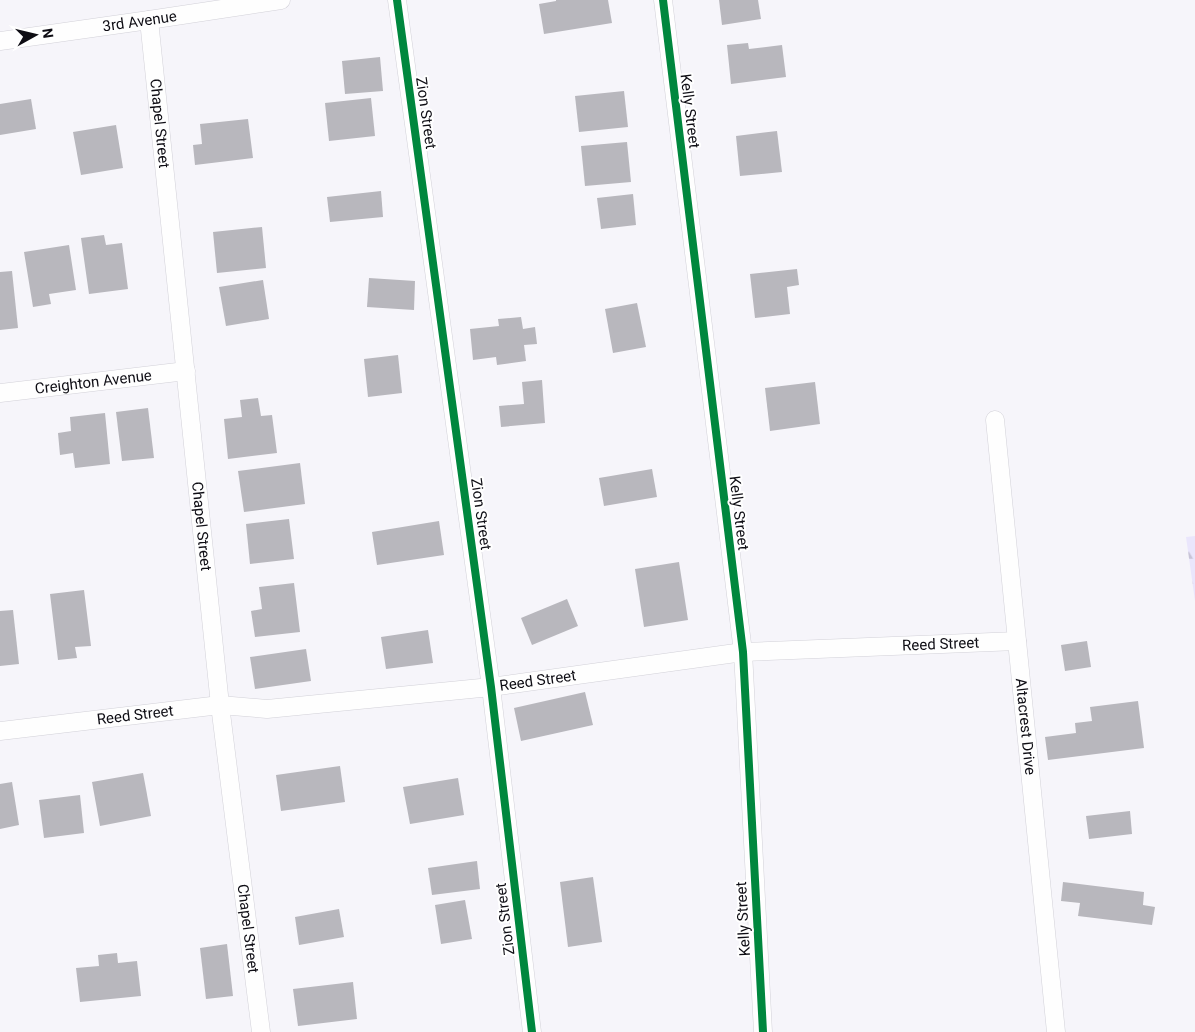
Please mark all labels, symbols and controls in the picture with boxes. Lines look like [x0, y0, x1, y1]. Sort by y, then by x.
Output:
street label: 3rd Avenue [101, 7, 178, 35]
north arrow [10, 10, 60, 60]
text: N [39, 27, 56, 39]
street label: Kelly Street [677, 73, 704, 149]
street label: Zion Street [412, 76, 440, 150]
street label: Chapel Street [146, 78, 173, 169]
street label: Creighton Avenue [34, 366, 153, 398]
street label: Kelly Street [726, 475, 753, 551]
street label: Zion Street [467, 477, 495, 551]
street label: Chapel Street [188, 481, 215, 572]
street label: Reed Street [902, 634, 980, 655]
street label: Reed Street [498, 666, 577, 695]
street label: Altacrest Drive [1012, 677, 1039, 776]
street label: Reed Street [96, 702, 174, 728]
street label: Kelly Street [732, 881, 754, 957]
street label: Zion Street [492, 882, 518, 956]
street label: Chapel Street [234, 883, 263, 974]

